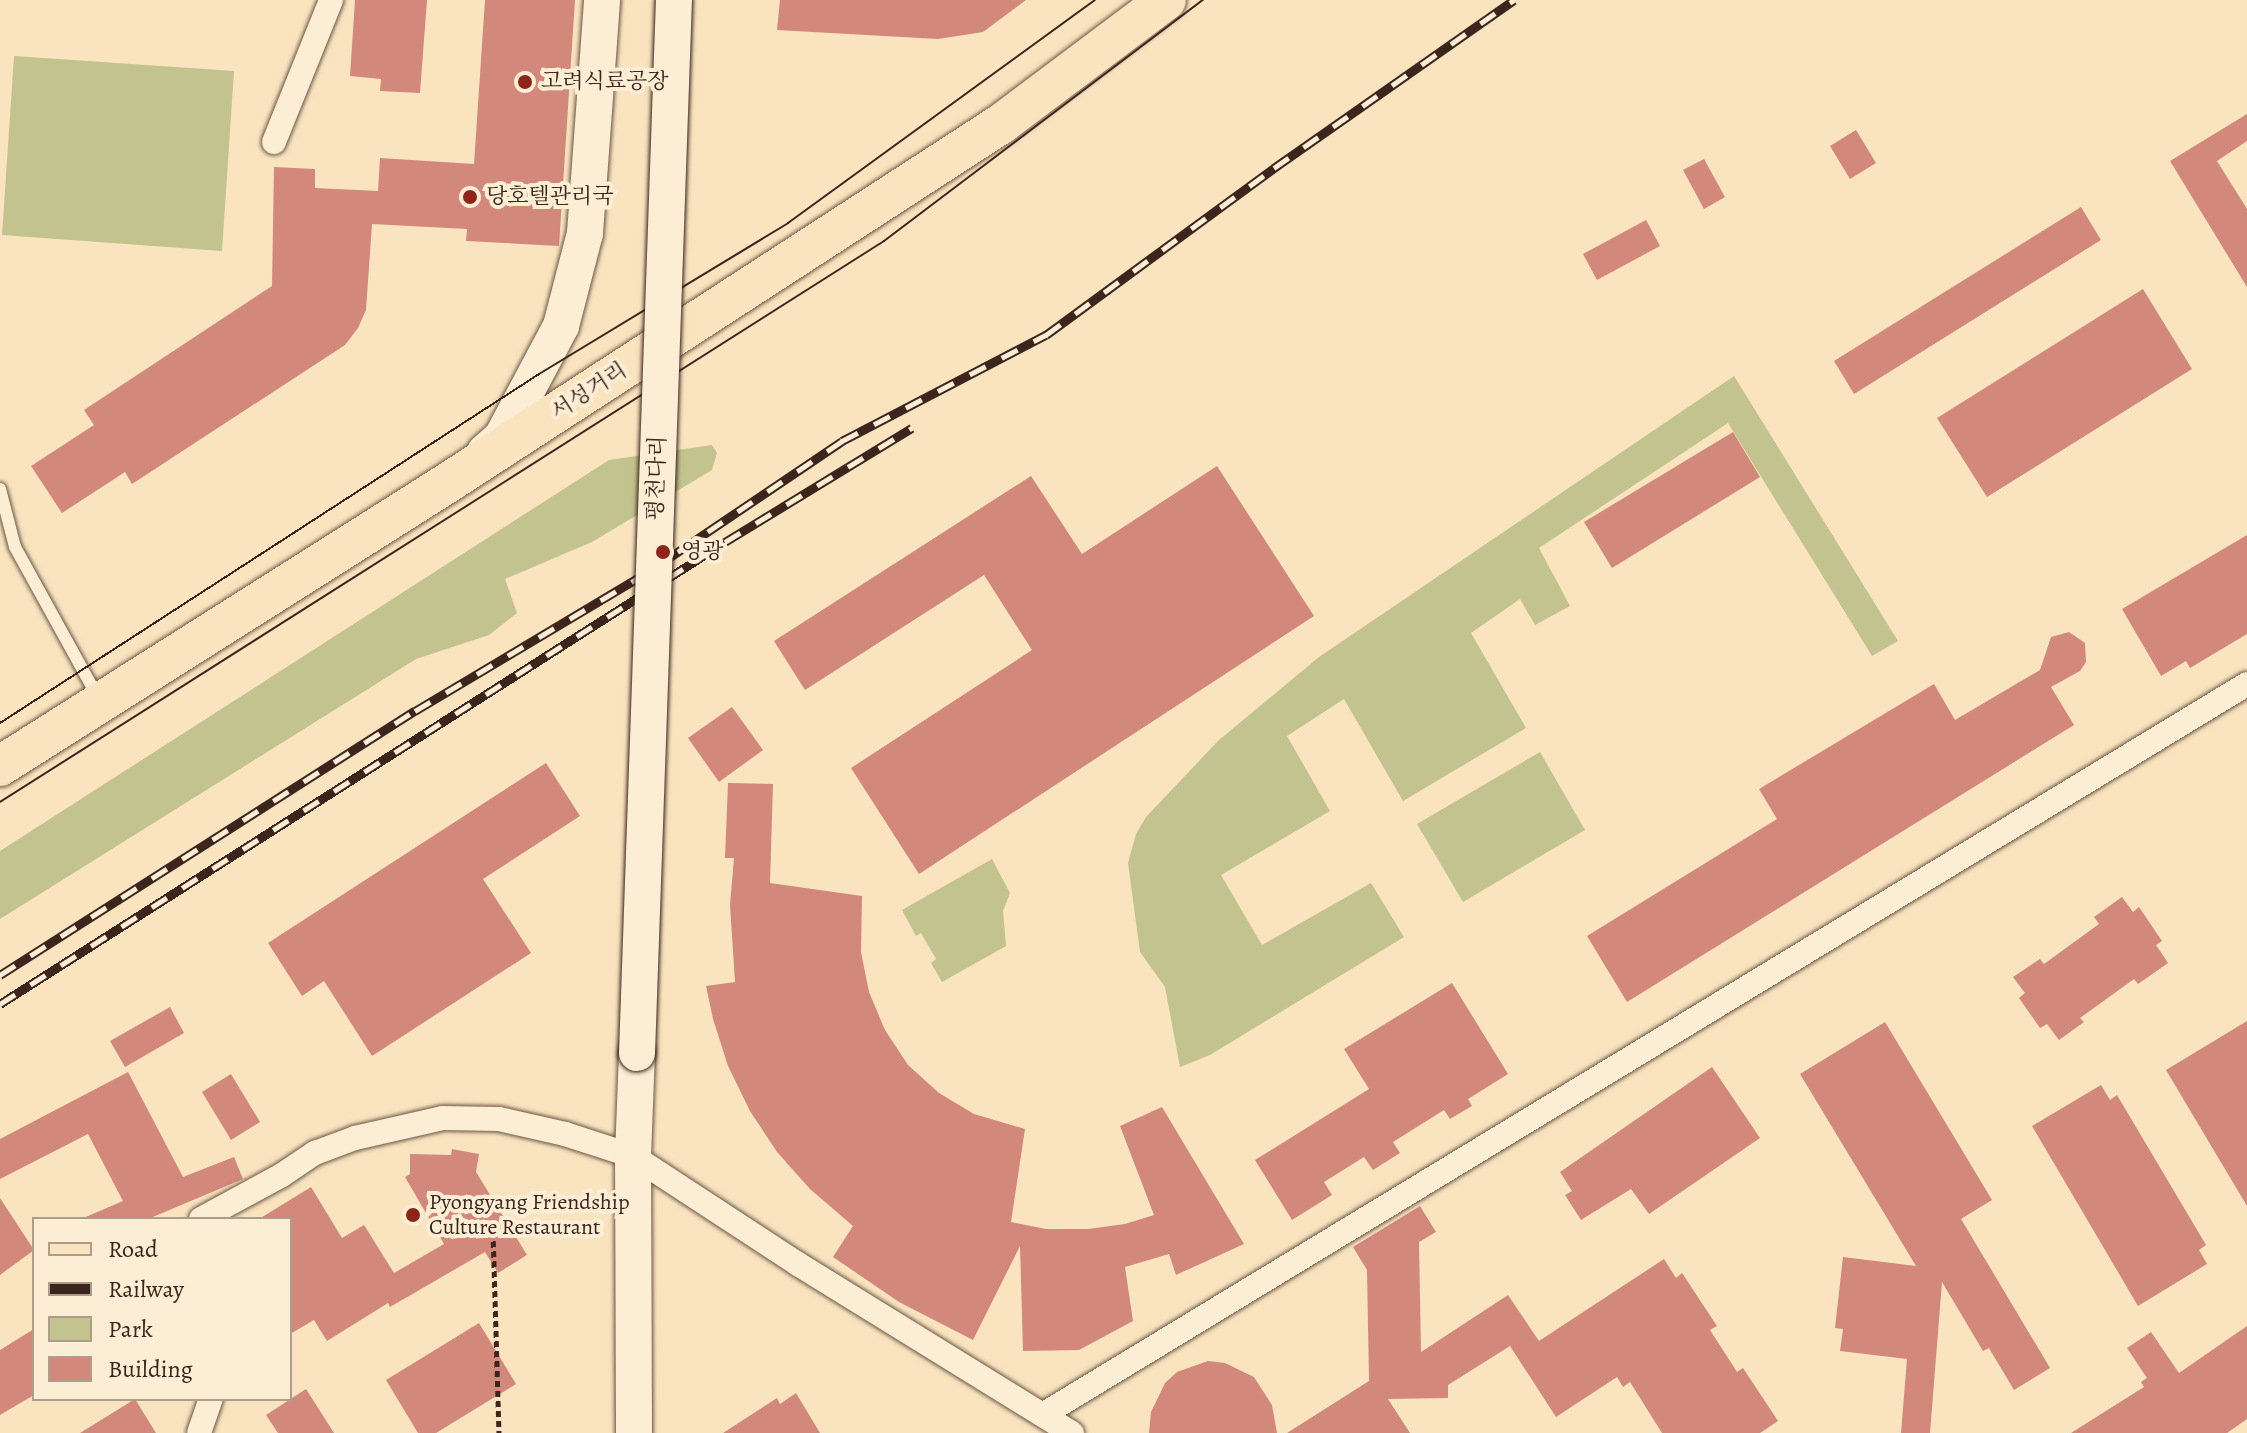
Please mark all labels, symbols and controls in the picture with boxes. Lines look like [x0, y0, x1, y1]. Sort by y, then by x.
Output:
place label: 고려식료공장 [541, 69, 669, 95]
marker: 고려식료공장 [516, 73, 534, 91]
place label: 당호텔관리국 [486, 184, 614, 210]
marker: 당호텔관리국 [461, 188, 479, 206]
street label: 서성거리 [546, 357, 632, 425]
street label: 평천다리 [642, 435, 672, 521]
place label: 영광 [681, 539, 724, 565]
marker: 영광 [652, 541, 674, 563]
place label: Pyongyang Friendship Culture Restaurant [429, 1189, 630, 1240]
marker: Pyongyang Friendship Culture Restaurant [404, 1206, 422, 1224]
legend [32, 1217, 292, 1401]
text: Road [108, 1233, 158, 1265]
text: Railway [108, 1273, 184, 1305]
text: Park [108, 1313, 153, 1345]
text: Building [108, 1353, 193, 1385]

